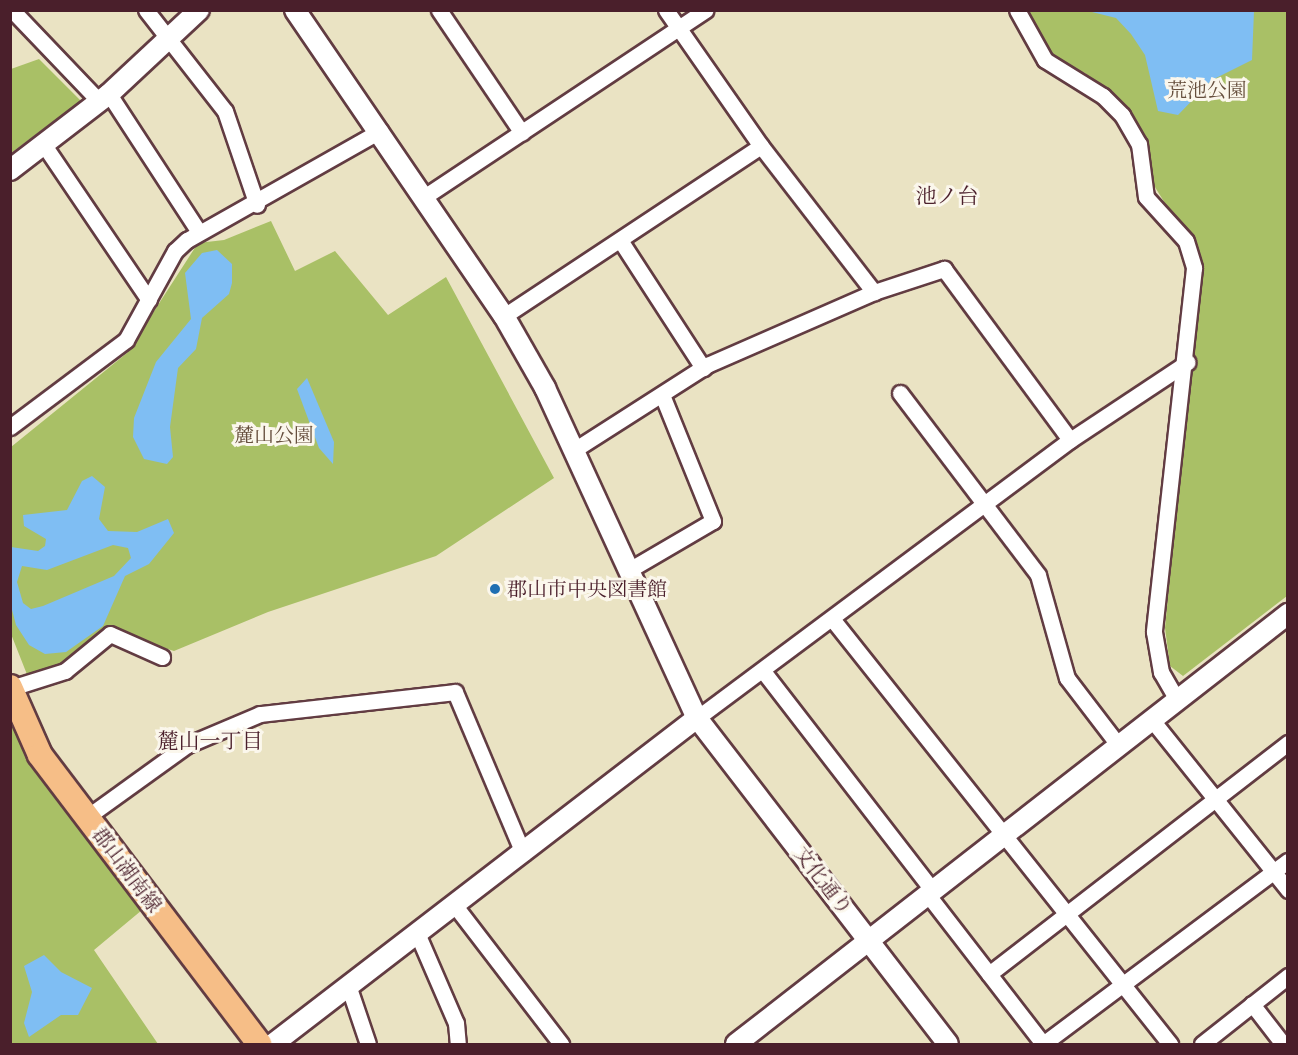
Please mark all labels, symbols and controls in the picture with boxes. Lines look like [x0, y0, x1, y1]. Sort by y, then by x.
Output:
park label: 荒池公園 [1167, 78, 1247, 102]
district label: 池ノ台 [916, 183, 978, 209]
park label: 麓山公園 [234, 423, 314, 447]
place label: 郡山市中央図書館 [507, 577, 667, 601]
marker: 郡山市中央図書館 [488, 582, 502, 596]
district label: 麓山一丁目 [158, 728, 262, 754]
street label: 郡山湖南線 [87, 823, 167, 917]
street label: 文化通り [789, 842, 857, 920]

